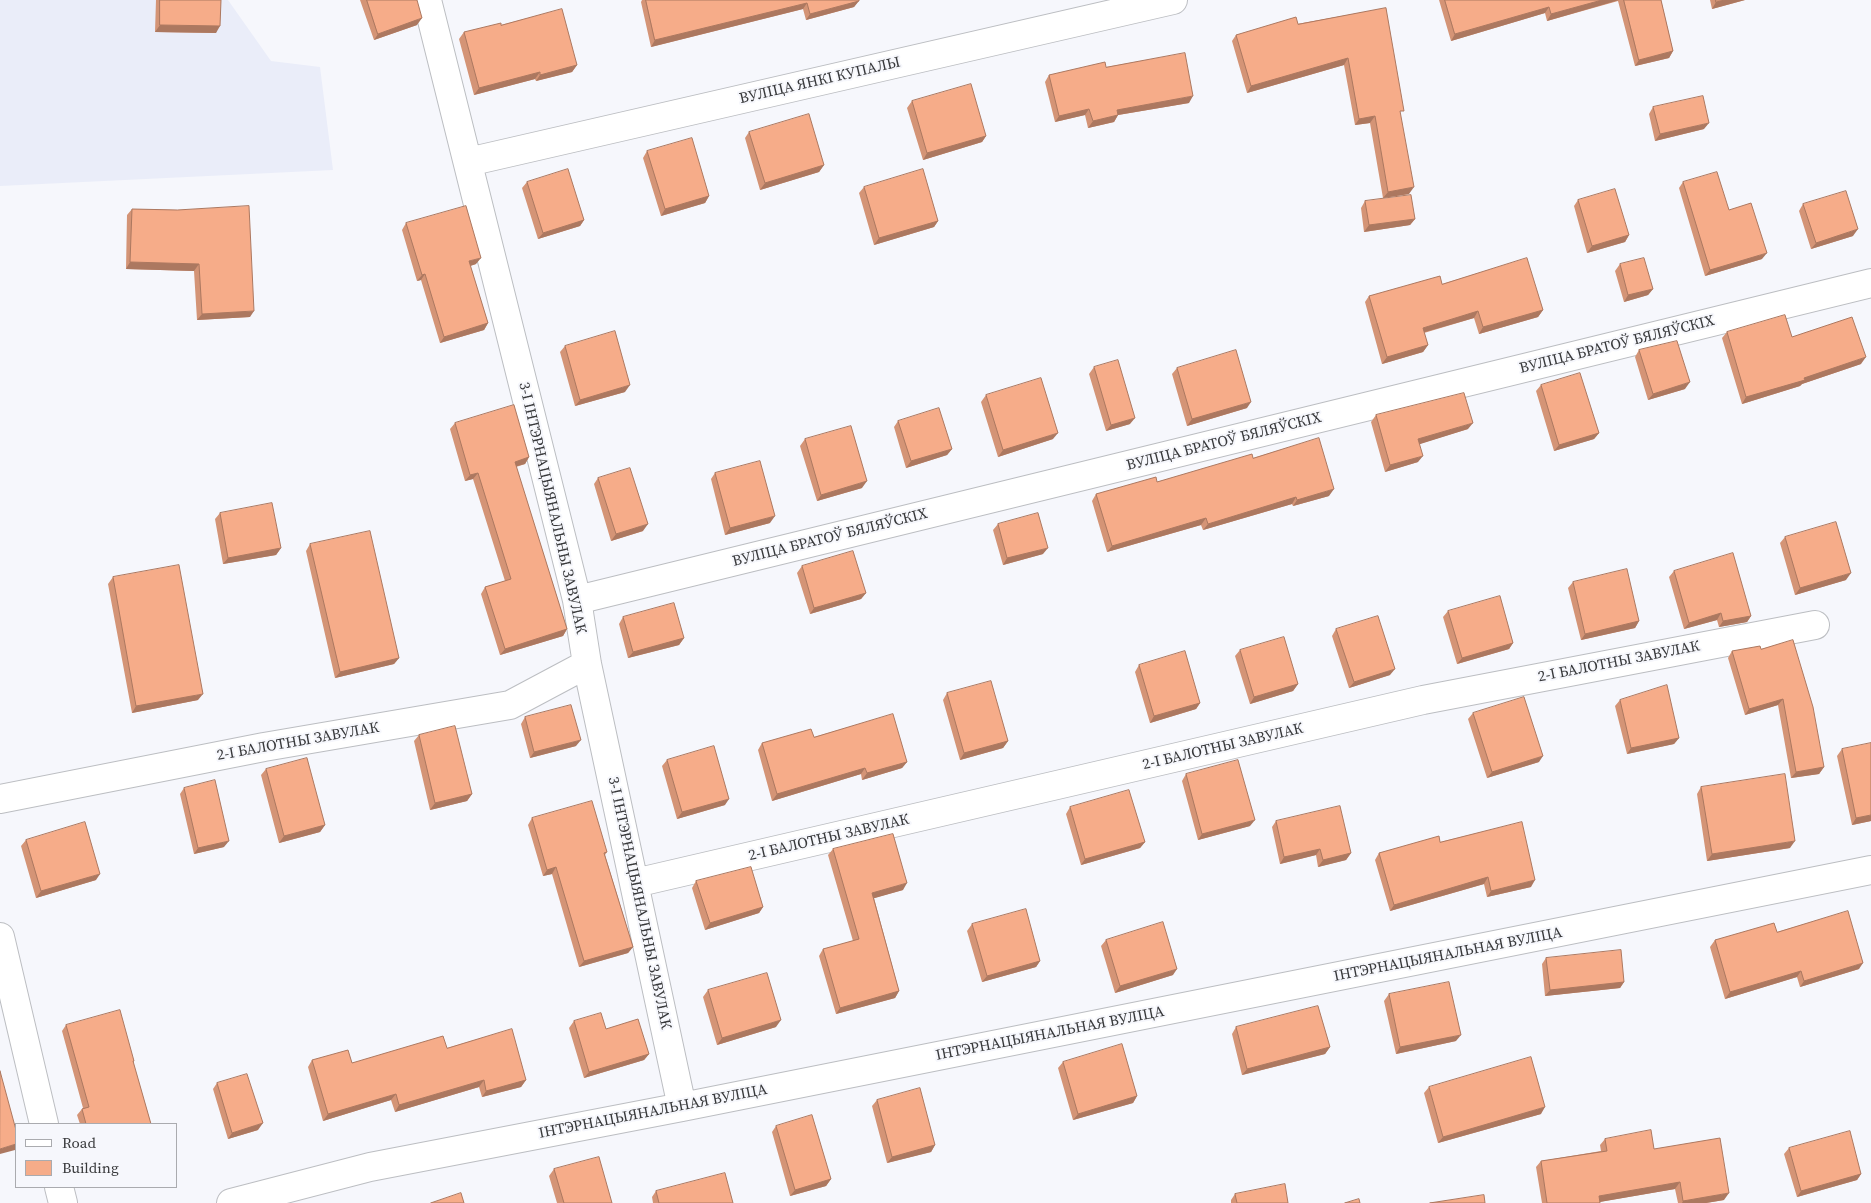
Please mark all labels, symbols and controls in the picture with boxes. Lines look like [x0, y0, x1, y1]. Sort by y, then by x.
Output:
street label: ВУЛІЦА ЯНКІ КУПАЛЫ [738, 54, 902, 108]
street label: ВУЛІЦА БРАТОЎ БЯЛЯЎСКІХ [1518, 312, 1716, 378]
street label: 3-І ІНТЭРНАЦЫЯНАЛЬНЫ ЗАВУЛАК [514, 380, 590, 636]
street label: ВУЛІЦА БРАТОЎ БЯЛЯЎСКІХ [1125, 409, 1323, 475]
street label: ВУЛІЦА БРАТОЎ БЯЛЯЎСКІХ [731, 505, 929, 571]
street label: 2-І БАЛОТНЫ ЗАВУЛАК [1537, 637, 1701, 687]
street label: 2-І БАЛОТНЫ ЗАВУЛАК [216, 719, 380, 765]
street label: 2-І БАЛОТНЫ ЗАВУЛАК [1141, 720, 1305, 774]
street label: 3-І ІНТЭРНАЦЫЯНАЛЬНЫ ЗАВУЛАК [603, 775, 675, 1031]
street label: 2-І БАЛОТНЫ ЗАВУЛАК [747, 811, 911, 865]
street label: ІНТЭРНАЦЫЯНАЛЬНАЯ ВУЛІЦА [1332, 924, 1564, 986]
street label: ІНТЭРНАЦЫЯНАЛЬНАЯ ВУЛІЦА [934, 1003, 1166, 1065]
street label: ІНТЭРНАЦЫЯНАЛЬНАЯ ВУЛІЦА [537, 1081, 769, 1143]
legend [15, 1123, 178, 1188]
text: Road [62, 1132, 96, 1153]
text: Building [62, 1157, 119, 1178]

